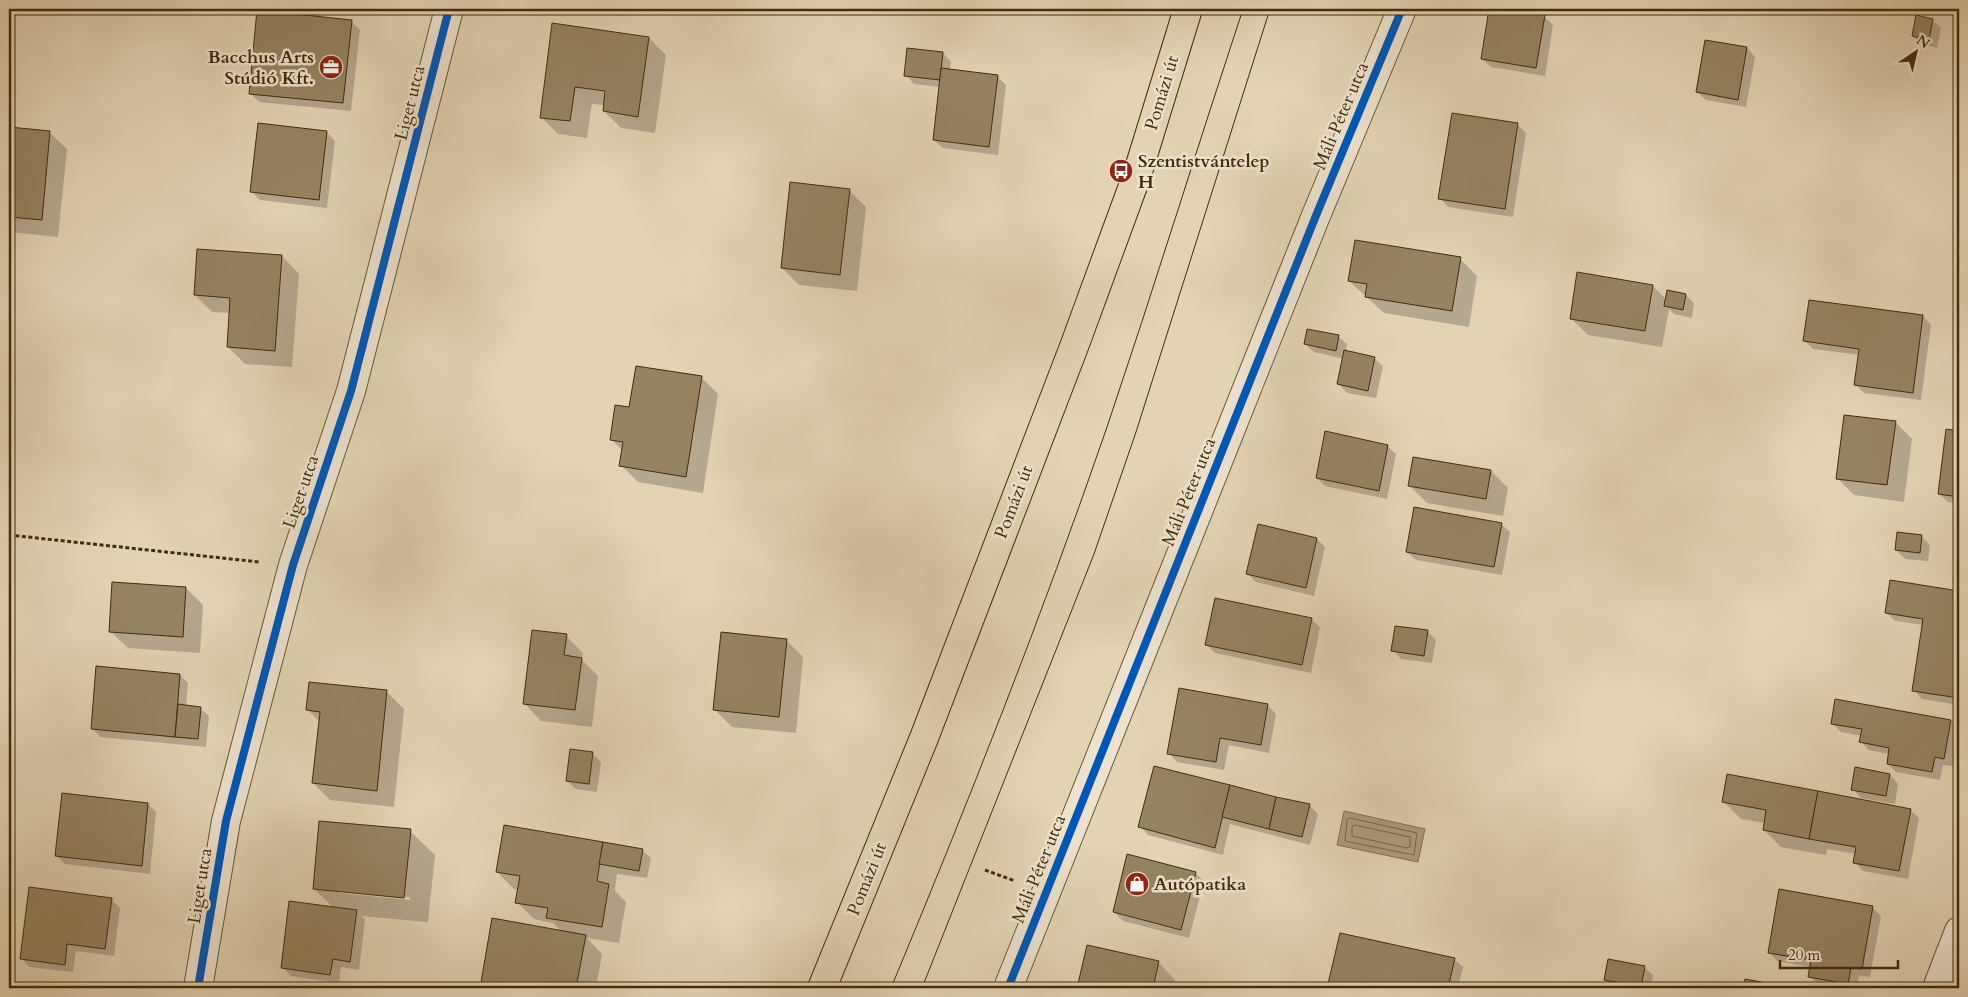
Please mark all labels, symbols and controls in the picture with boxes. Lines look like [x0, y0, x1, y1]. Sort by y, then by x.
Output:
north arrow [1890, 28, 1940, 78]
text: N [1913, 30, 1934, 53]
place label: Bacchus Arts Stúdió Kft. [208, 45, 314, 91]
street label: Pomázi út [1139, 52, 1185, 133]
office icon: Bacchus Arts Stúdió Kft. [318, 54, 344, 80]
street label: Máli Péter utca [1307, 58, 1375, 174]
street label: Liget utca [389, 63, 431, 143]
place label: Szentistvántelep H [1138, 149, 1269, 195]
bus stop icon: Szentistvántelep H [1108, 158, 1134, 184]
street label: Máli Péter utca [1156, 434, 1222, 550]
street label: Liget utca [277, 452, 325, 532]
street label: Pomázi út [989, 461, 1040, 542]
street label: Máli Péter utca [1006, 811, 1072, 927]
street label: Pomázi út [841, 838, 893, 919]
street label: Liget utca [182, 846, 218, 926]
shop icon: Autópatika [1124, 871, 1150, 897]
place label: Autópatika [1154, 872, 1246, 897]
scale bar [1780, 937, 1898, 969]
text: 20 m [1788, 945, 1820, 965]

